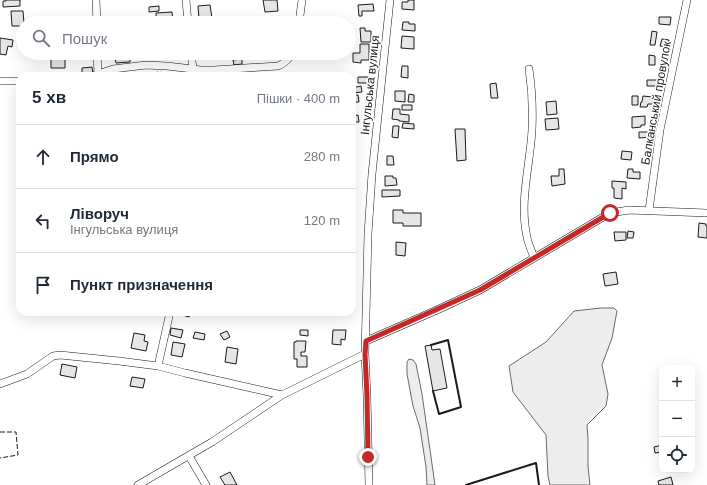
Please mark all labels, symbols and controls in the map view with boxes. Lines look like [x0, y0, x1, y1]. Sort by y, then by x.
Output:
search box [16, 16, 356, 60]
icon: search [30, 27, 52, 49]
text: Пошук [62, 30, 107, 47]
street label: Інгульська вулиця [358, 35, 382, 135]
street label: Балканський провулок [638, 39, 674, 166]
text: 5 хв [32, 88, 66, 107]
text: Пішки · 400 m [257, 91, 340, 106]
icon: ahead [32, 146, 54, 168]
text: Прямо [70, 148, 119, 165]
text: 280 m [304, 149, 340, 164]
route start [601, 204, 619, 222]
text: Ліворуч [70, 205, 129, 222]
icon: left [32, 210, 54, 232]
text: 120 m [304, 213, 340, 228]
text: Інгульська вулиця [70, 222, 178, 237]
icon: arrive [32, 274, 54, 296]
text: Пункт призначення [70, 276, 213, 293]
map controls [659, 365, 695, 473]
button: + [659, 365, 695, 401]
button: − [659, 401, 695, 437]
button: locate [659, 437, 695, 473]
route end [359, 448, 377, 466]

